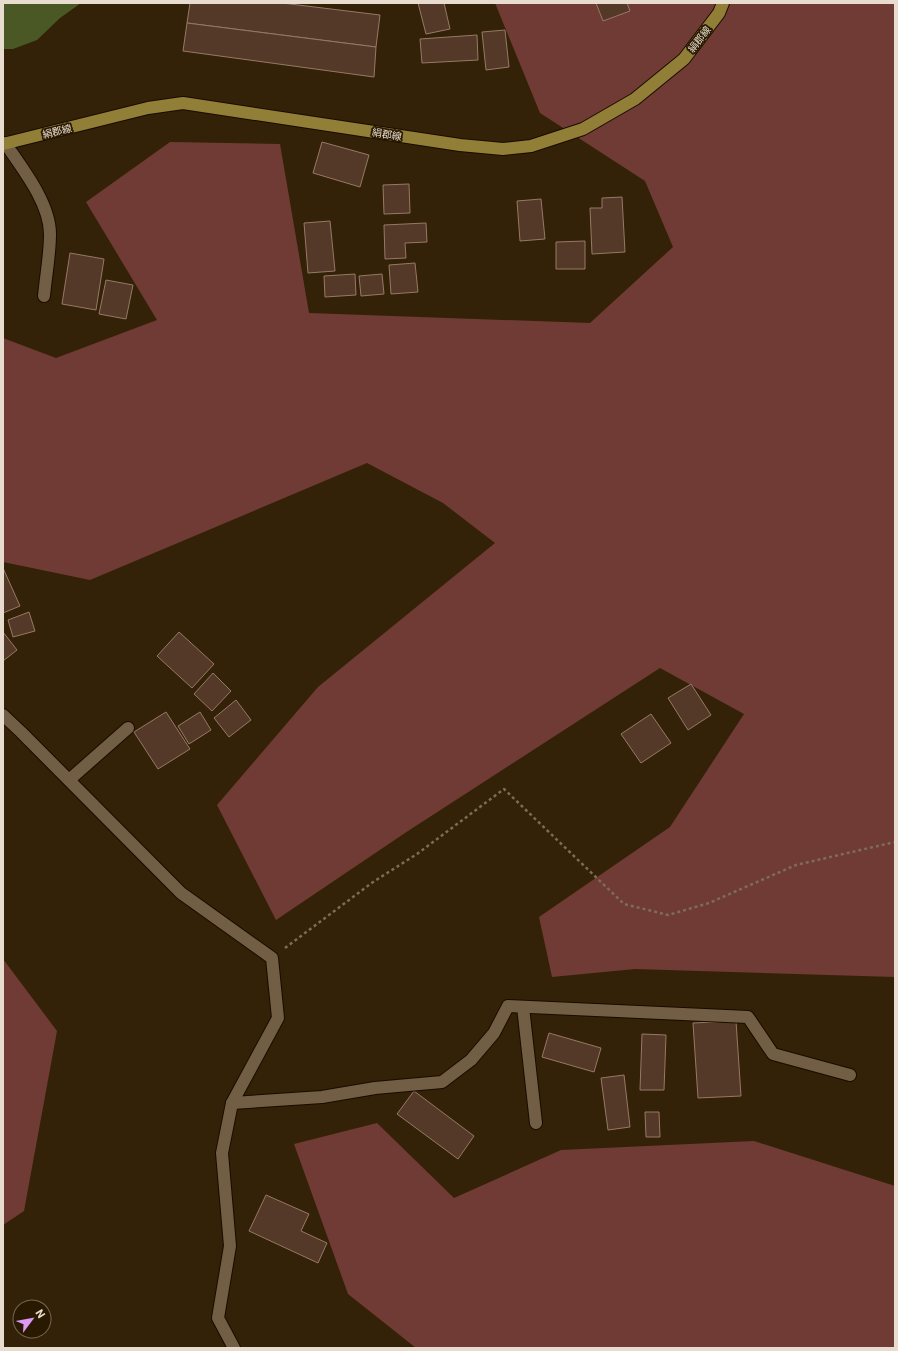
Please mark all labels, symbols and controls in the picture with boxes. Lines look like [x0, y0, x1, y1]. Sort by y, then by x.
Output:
street label: 絹郡線 [686, 24, 713, 55]
street label: 絹郡線 [41, 123, 73, 140]
street label: 絹郡線 [371, 127, 403, 142]
north arrow [12, 1299, 52, 1339]
text: N [32, 1307, 48, 1321]

